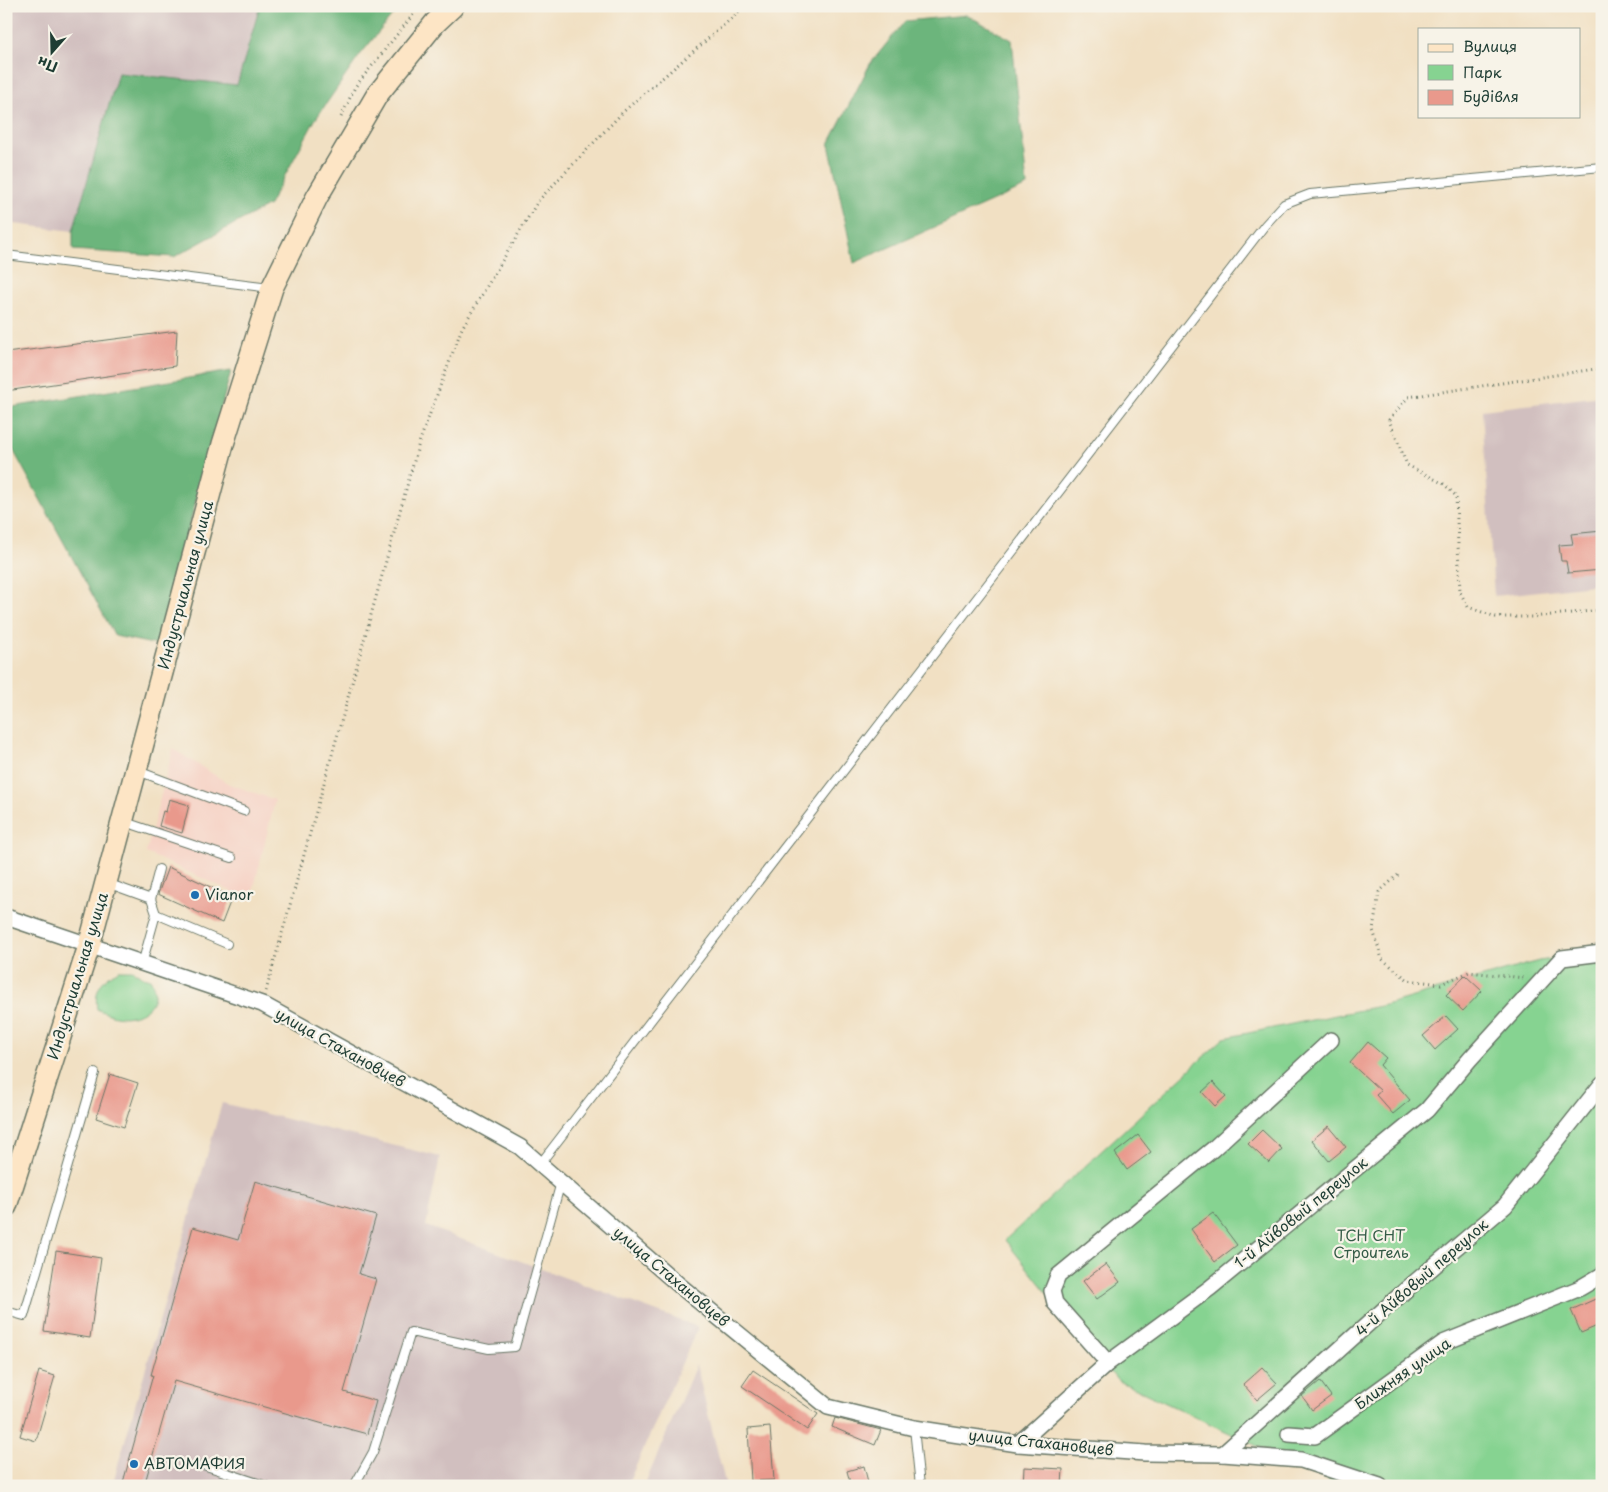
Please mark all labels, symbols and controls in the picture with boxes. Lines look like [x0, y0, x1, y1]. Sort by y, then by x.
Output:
north arrow [28, 28, 78, 78]
legend [1418, 28, 1580, 118]
text: Вулиця [1463, 34, 1517, 57]
text: Пн [34, 51, 61, 78]
text: Парк [1463, 60, 1502, 83]
text: Будівля [1463, 84, 1519, 107]
street label: Индустриальная улица [151, 497, 218, 672]
place label: Vianor [205, 882, 253, 905]
street label: Индустриальная улица [40, 889, 113, 1062]
marker: Vianor [189, 889, 201, 901]
street label: улица Стахановцев [272, 1001, 410, 1092]
street label: 1-й Айвовый переулок [1228, 1151, 1372, 1273]
street label: 4-й Айвовый переулок [1350, 1213, 1493, 1341]
street label: улица Стахановцев [609, 1220, 735, 1332]
park label: ТСН СНТ Строитель [1333, 1223, 1409, 1263]
street label: Ближняя улица [1350, 1331, 1455, 1414]
street label: улица Стахановцев [968, 1422, 1115, 1461]
place label: АВТОМАФИЯ [144, 1451, 245, 1474]
marker: АВТОМАФИЯ [128, 1458, 140, 1470]

